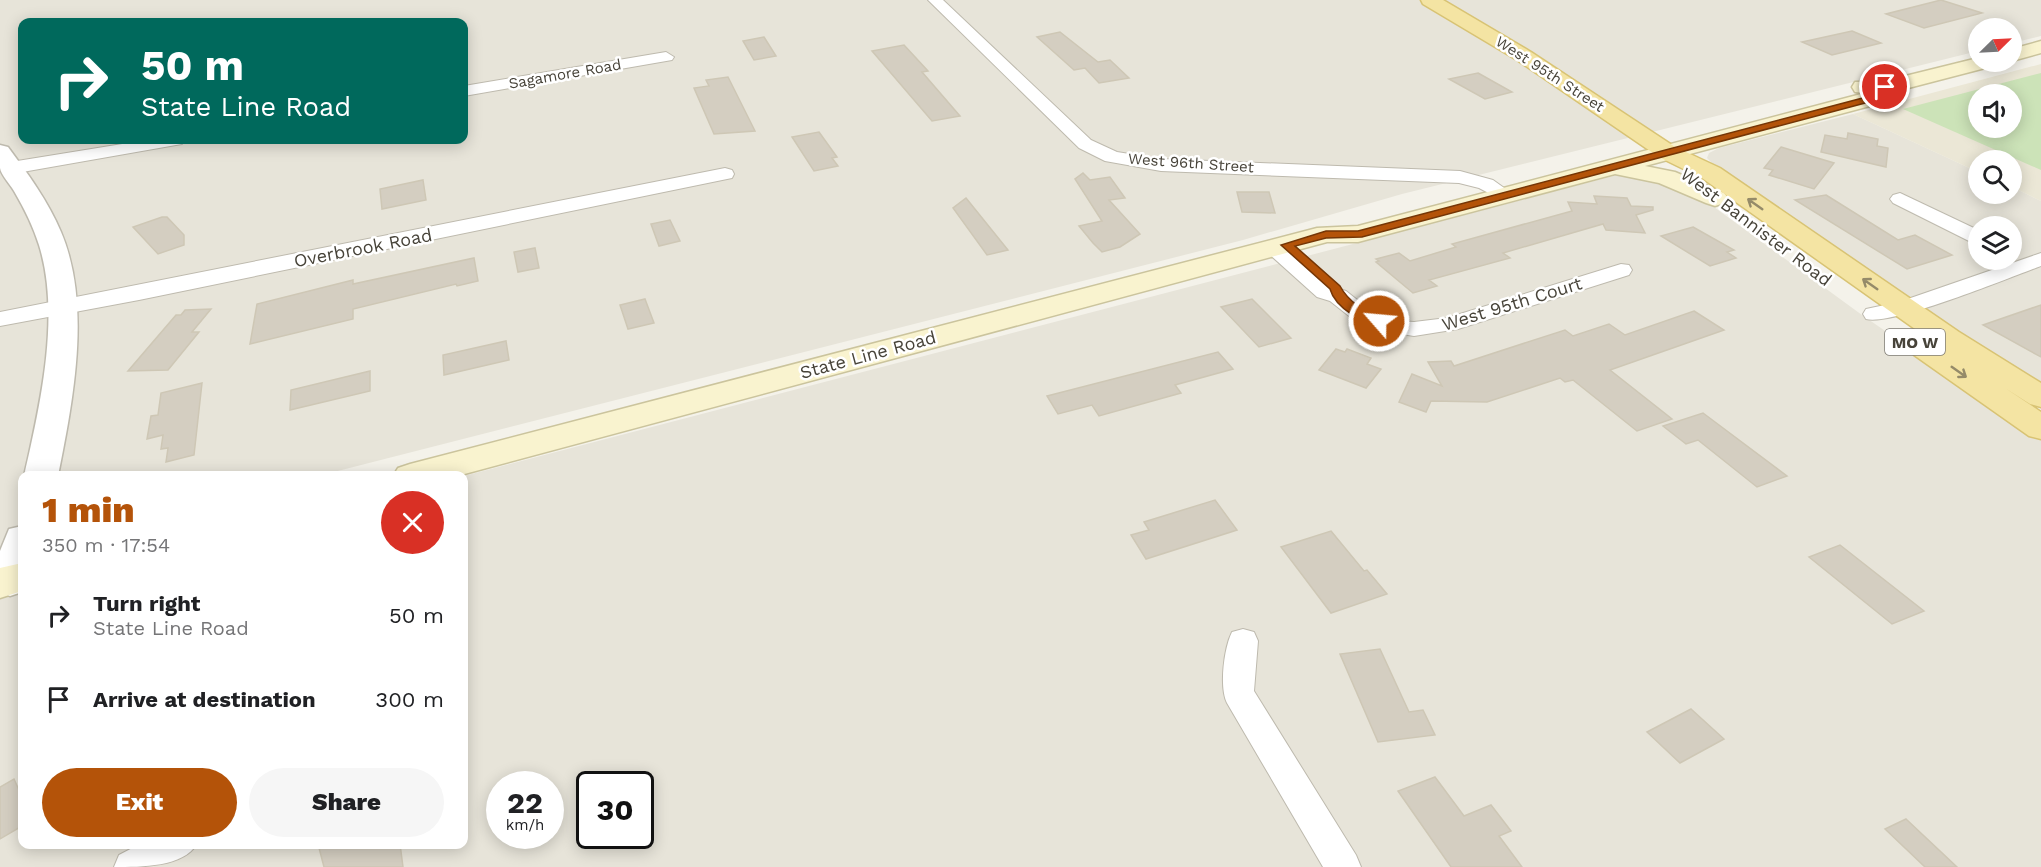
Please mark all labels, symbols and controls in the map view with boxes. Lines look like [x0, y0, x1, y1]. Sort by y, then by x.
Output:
north arrow [1968, 18, 2022, 72]
map controls [1968, 18, 2022, 270]
street label: West 95th Street [1492, 32, 1608, 116]
text: 50 m [141, 41, 244, 90]
icon: right [42, 42, 120, 120]
street label: Sagamore Road [507, 55, 623, 93]
pin [1859, 61, 1910, 112]
icon: arrive [1868, 70, 1901, 103]
button: sound [1968, 84, 2022, 138]
text: State Line Road [141, 91, 351, 123]
street label: West 96th Street [1127, 150, 1255, 176]
button: search [1968, 150, 2022, 204]
street label: West Bannister Road [1677, 163, 1836, 290]
one-way arrow [1747, 198, 1763, 210]
button: layers [1968, 216, 2022, 270]
street label: Overbrook Road [292, 224, 434, 271]
street label: West 95th Court [1439, 272, 1585, 335]
one-way arrow [1861, 277, 1878, 290]
position arrow [1347, 289, 1411, 353]
street label: State Line Road [797, 326, 938, 383]
road number: MO W [1885, 329, 1945, 355]
one-way arrow [1950, 366, 1967, 378]
text: 1 min [42, 489, 135, 531]
button: close [381, 491, 444, 554]
text: 350 m · 17:54 [42, 533, 170, 557]
text: Turn right [93, 591, 200, 616]
icon: right [42, 599, 75, 632]
text: 50 m [389, 603, 444, 628]
text: State Line Road [93, 616, 249, 640]
icon: arrive [42, 683, 75, 716]
text: Arrive at destination [93, 687, 316, 712]
text: 300 m [375, 687, 444, 712]
button: Exit [42, 768, 237, 837]
button: Share [249, 768, 444, 837]
speed limit sign: 30 [576, 771, 654, 849]
text: 22 [507, 785, 543, 820]
text: km/h [506, 816, 544, 834]

